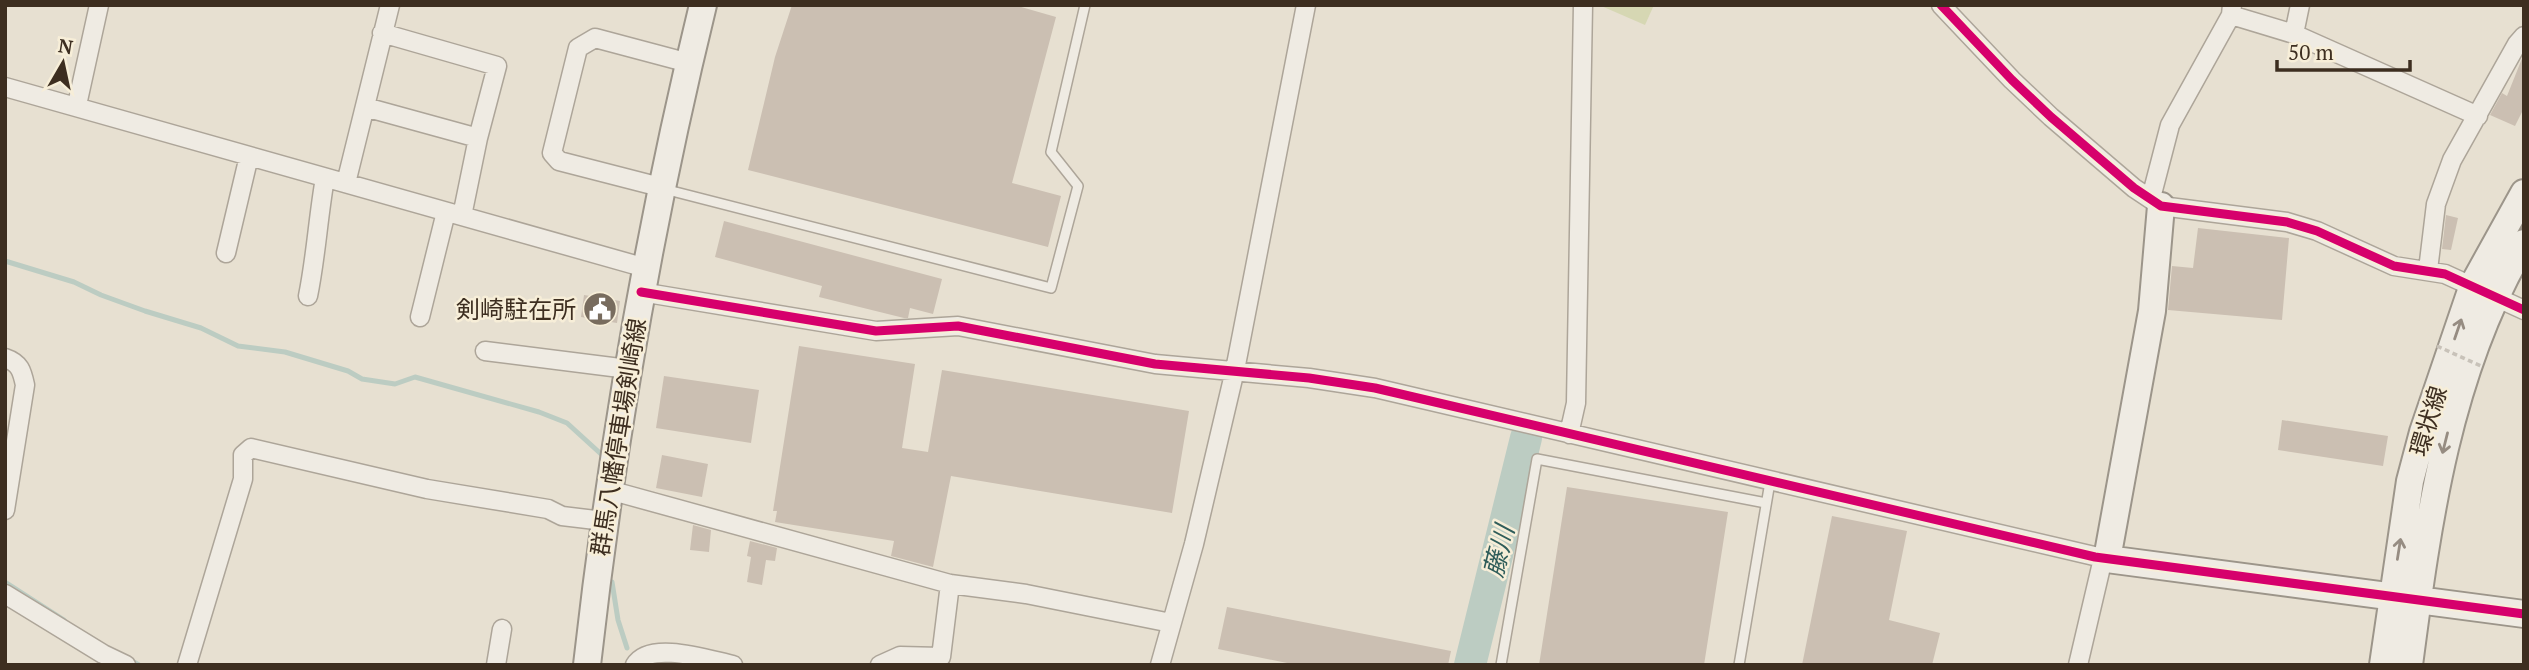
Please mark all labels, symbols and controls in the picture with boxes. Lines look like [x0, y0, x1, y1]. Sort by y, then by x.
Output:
north arrow [28, 28, 98, 98]
scale bar [2277, 28, 2410, 72]
text: N [57, 32, 75, 59]
text: 50 m [2288, 38, 2334, 66]
public building icon: 剣崎駐在所 [581, 290, 619, 328]
place label: 剣崎駐在所 [456, 293, 576, 325]
street label: 群馬八幡停車場剣崎線 [583, 316, 653, 558]
one-way arrow [2453, 319, 2465, 341]
street label: 環状線 [2402, 382, 2454, 460]
one-way arrow [2438, 431, 2451, 454]
water label: 藤川 [1475, 519, 1522, 580]
one-way arrow [2393, 538, 2406, 561]

